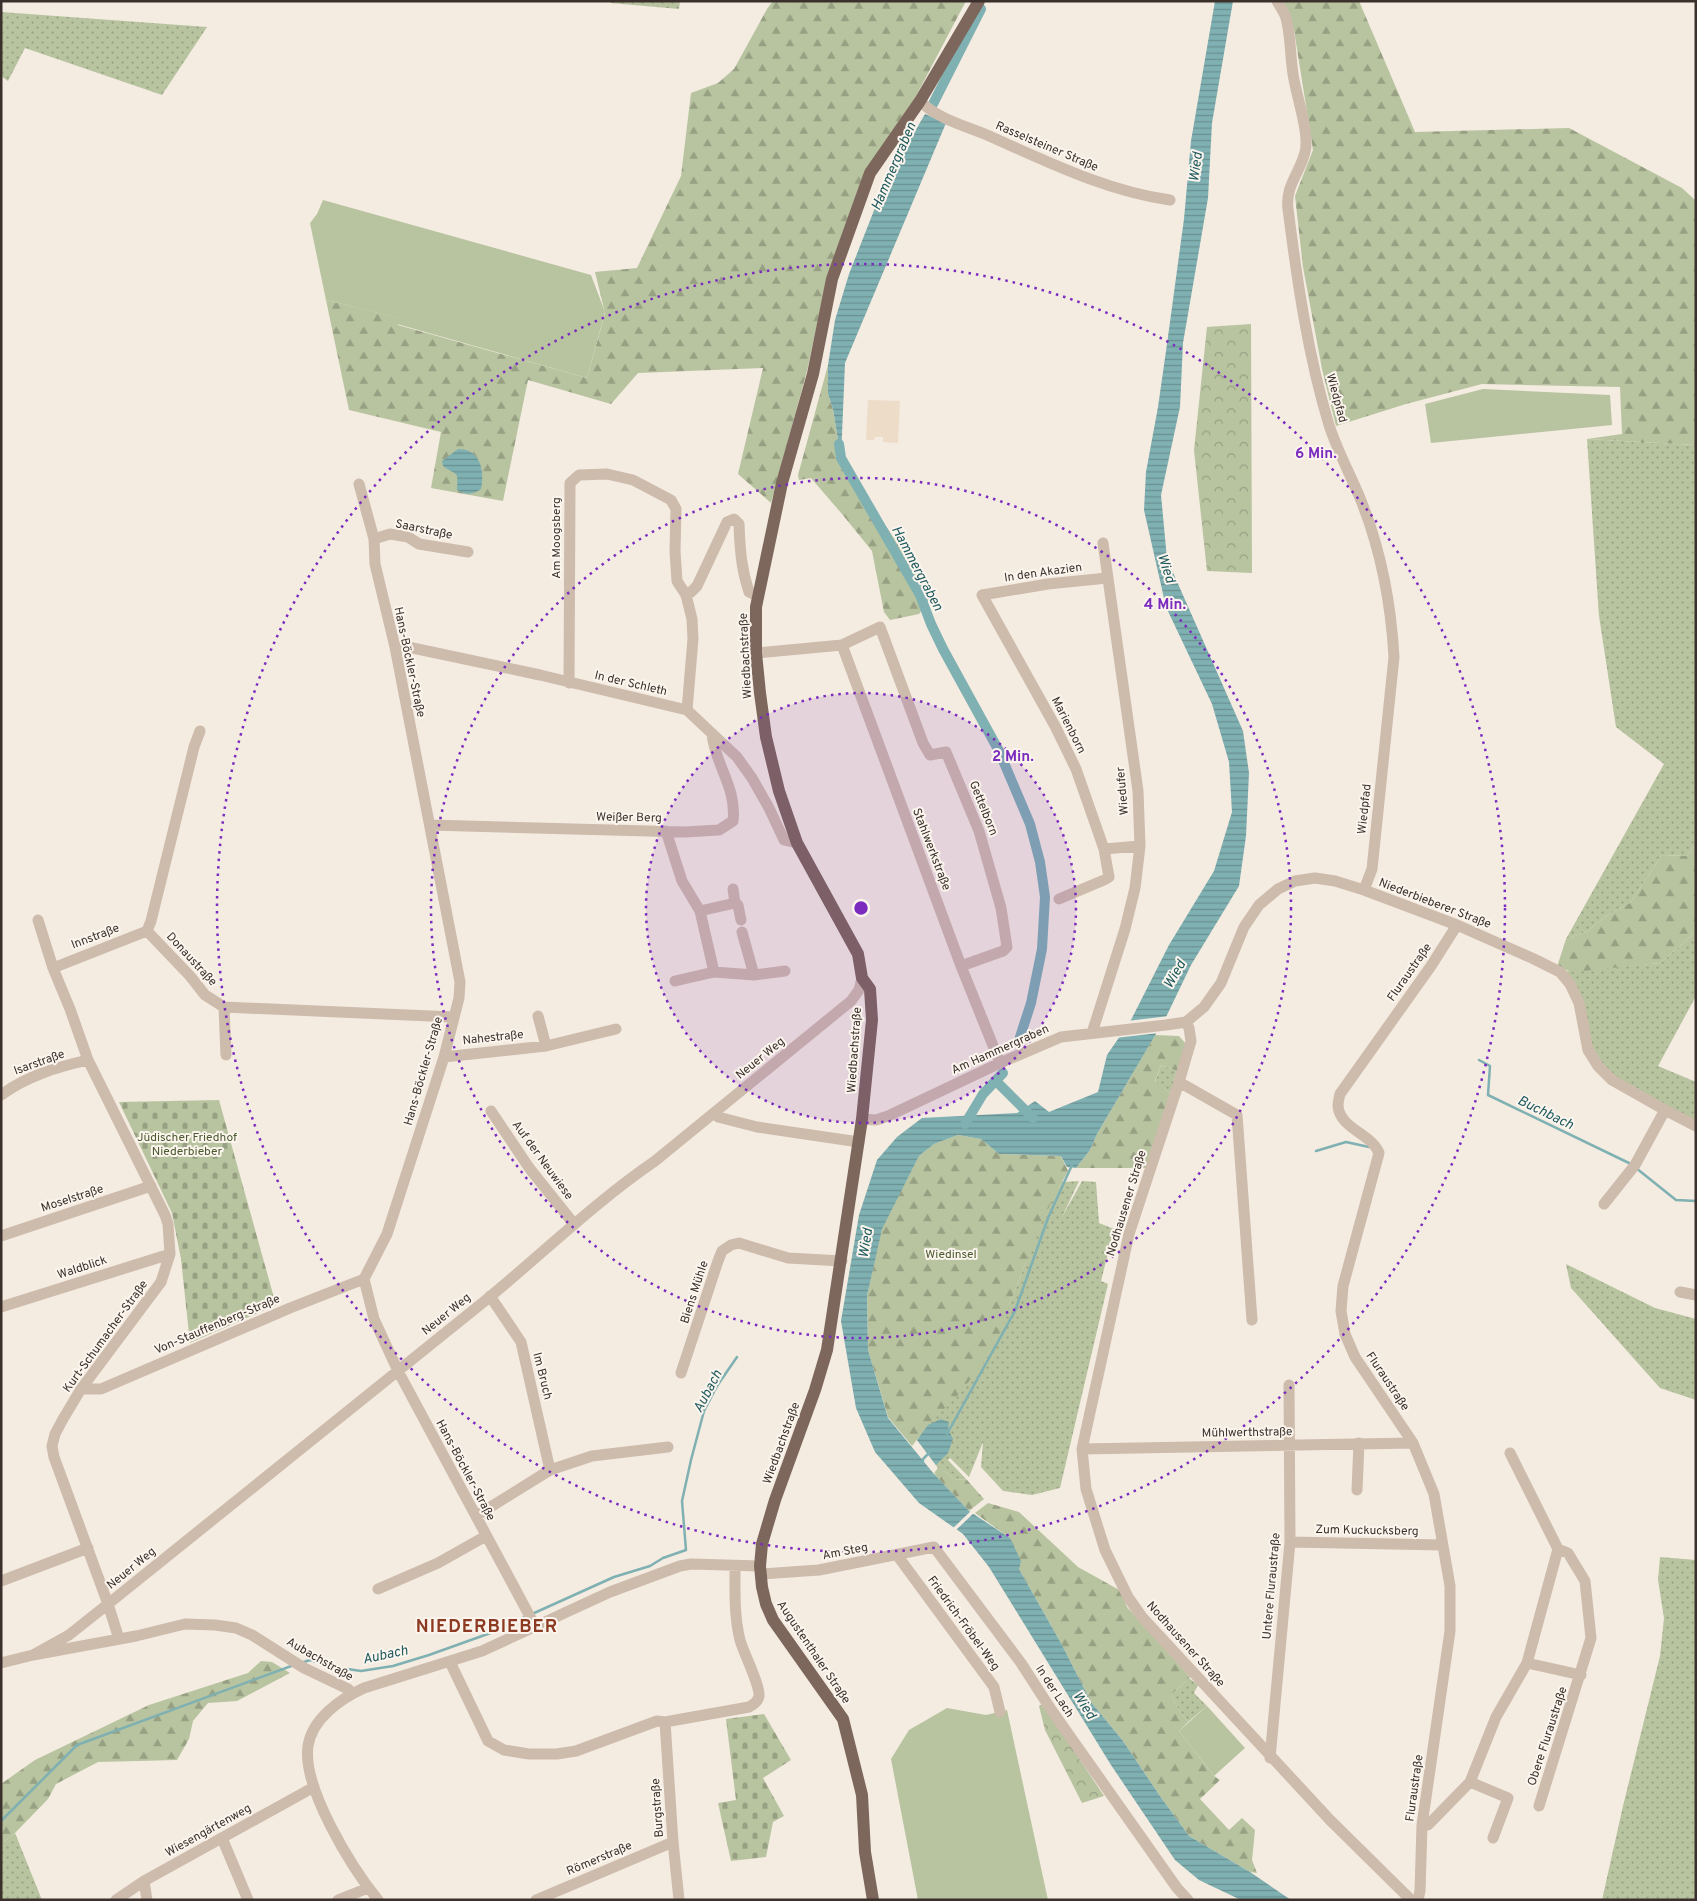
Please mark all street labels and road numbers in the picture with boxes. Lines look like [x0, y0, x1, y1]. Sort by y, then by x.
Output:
street label: Rasselsteiner Straße [993, 118, 1100, 176]
street label: Wiedpfad [1322, 372, 1350, 425]
street label: Am Moogsberg [549, 497, 565, 579]
street label: Saarstraße [394, 516, 454, 544]
street label: In den Akazien [1003, 560, 1083, 586]
street label: Hans-Böckler-Straße [390, 606, 429, 719]
street label: Wiedbachstraße [736, 613, 756, 699]
street label: In der Schleth [593, 668, 669, 700]
street label: Marienborn [1047, 694, 1089, 757]
street label: Wiedufer [1113, 766, 1133, 816]
street label: Gettelborn [965, 779, 1001, 838]
street label: Wiedpfad [1354, 783, 1376, 835]
street label: Stahlwerkstraße [908, 806, 954, 893]
street label: Weißer Berg [596, 809, 662, 827]
street label: Niederbieberer Straße [1376, 875, 1493, 933]
street label: Innstraße [69, 920, 122, 953]
street label: Donaustraße [162, 929, 220, 990]
street label: Fluraustraße [1384, 940, 1436, 1005]
street label: Wiedbachstraße [844, 1007, 866, 1094]
street label: Hans-Böckler-Straße [401, 1015, 447, 1128]
street label: Am Hammergraben [949, 1021, 1052, 1079]
street label: Nahestraße [462, 1027, 524, 1049]
street label: Neuer Weg [733, 1034, 788, 1083]
street label: Isarstraße [12, 1046, 67, 1080]
street label: Auf der Neuwiese [508, 1118, 576, 1203]
street label: Nodhausener Straße [1103, 1148, 1151, 1258]
street label: Moselstraße [39, 1181, 106, 1217]
street label: Waldblick [55, 1252, 109, 1283]
street label: Biens Mühle [677, 1259, 713, 1326]
street label: Kurt-Schumacher-Straße [60, 1277, 152, 1396]
street label: Neuer Weg [419, 1290, 474, 1339]
street label: Von-Stauffenberg-Straße [152, 1291, 283, 1359]
street label: Fluraustraße [1362, 1349, 1413, 1414]
street label: Im Bruch [528, 1351, 556, 1402]
street label: Wiedbachstraße [760, 1400, 804, 1487]
street label: Hans-Böckler-Straße [432, 1417, 499, 1524]
street label: Mühlwerthstraße [1202, 1424, 1292, 1442]
street label: Zum Kuckucksberg [1315, 1522, 1419, 1540]
street label: Untere Fluraustraße [1259, 1532, 1285, 1640]
street label: Am Steg [821, 1540, 869, 1564]
street label: Neuer Weg [104, 1544, 159, 1593]
street label: Friedrich-Fröbel-Weg [923, 1573, 1003, 1674]
street label: Augustenthaler Straße [773, 1598, 854, 1707]
street label: Nodhausener Straße [1142, 1598, 1228, 1691]
street label: Aubachstraße [283, 1634, 356, 1685]
street label: In der Lach [1031, 1662, 1077, 1721]
street label: Obere Fluraustraße [1524, 1685, 1572, 1788]
street label: Fluraustraße [1402, 1754, 1428, 1823]
street label: Burgstraße [648, 1778, 668, 1838]
street label: Wiesengärtenweg [163, 1801, 254, 1861]
street label: Römerstraße [564, 1838, 635, 1880]

